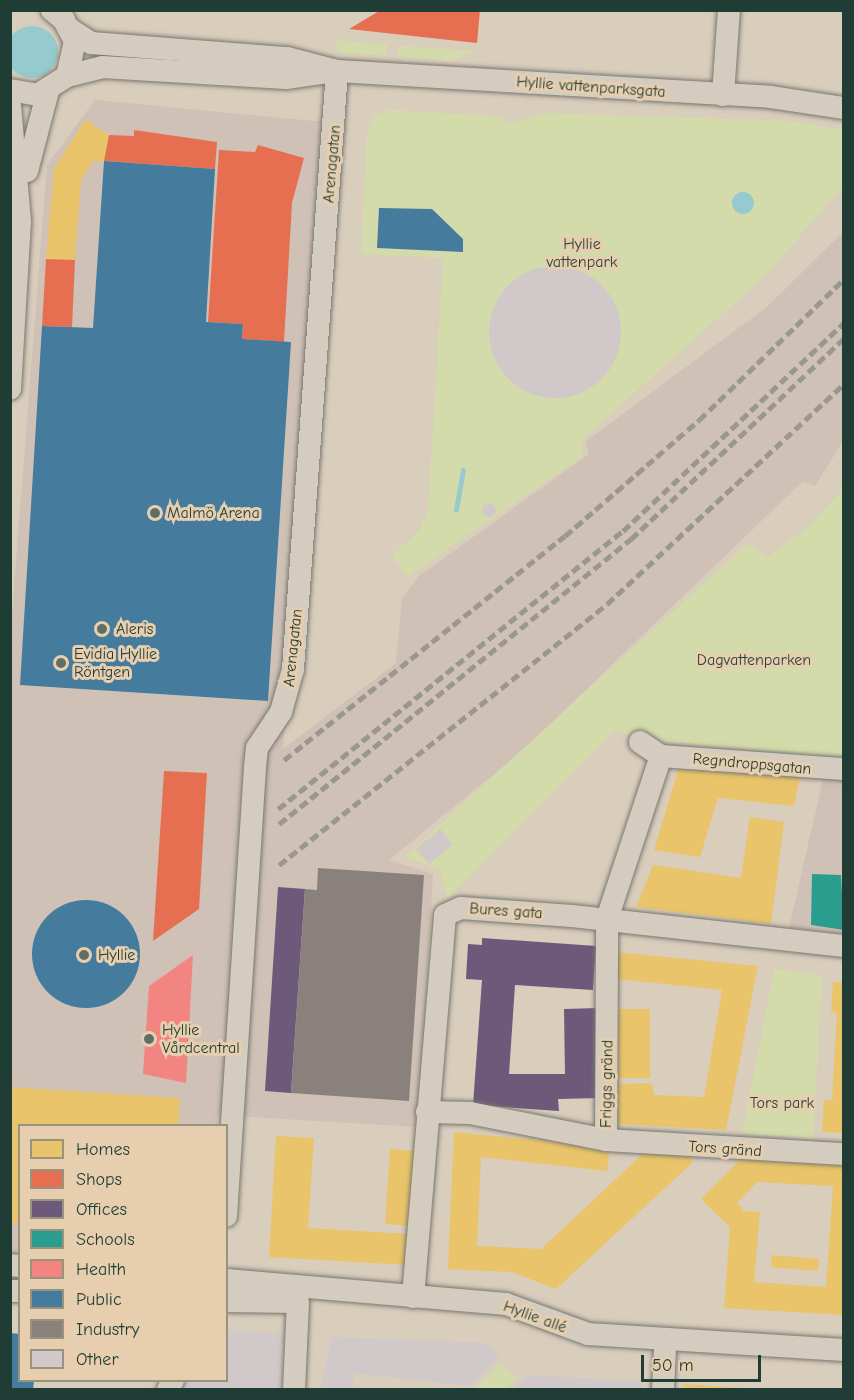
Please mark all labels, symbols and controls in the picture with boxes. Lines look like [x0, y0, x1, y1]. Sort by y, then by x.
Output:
street label: Hyllie vattenparksgata [516, 72, 666, 102]
street label: Arenagatan [319, 124, 345, 204]
park label: Hyllie vattenpark [546, 234, 618, 272]
place label: Malmö Arena [167, 503, 260, 523]
marker: Malmö Arena [148, 506, 162, 520]
street label: Arenagatan [279, 608, 307, 688]
place label: Aleris [116, 619, 153, 639]
marker: Aleris [93, 620, 111, 638]
place label: Evidia Hyllie Röntgen [74, 644, 157, 682]
park label: Dagvattenparken [697, 650, 811, 670]
marker: Evidia Hyllie Röntgen [52, 654, 70, 672]
street label: Regndroppsgatan [692, 749, 812, 779]
street label: Bures gata [469, 899, 543, 923]
place label: Hyllie [98, 945, 135, 965]
marker: Hyllie [75, 946, 93, 964]
place label: Hyllie Vårdcentral [162, 1020, 240, 1058]
marker: Hyllie Vårdcentral [140, 1030, 158, 1048]
street label: Friggs gränd [597, 1040, 617, 1128]
park label: Tors park [750, 1093, 814, 1113]
legend [18, 1124, 228, 1382]
street label: Tors gränd [688, 1137, 762, 1161]
text: Homes [76, 1139, 130, 1160]
text: Shops [76, 1169, 122, 1190]
text: Offices [76, 1199, 127, 1220]
text: Schools [76, 1229, 135, 1250]
text: Health [76, 1259, 126, 1280]
text: Public [76, 1289, 122, 1310]
street label: Hyllie allé [501, 1297, 569, 1337]
text: Industry [76, 1319, 140, 1340]
scale bar [644, 1343, 764, 1381]
text: Other [76, 1349, 119, 1370]
text: 50 m [652, 1355, 694, 1376]

